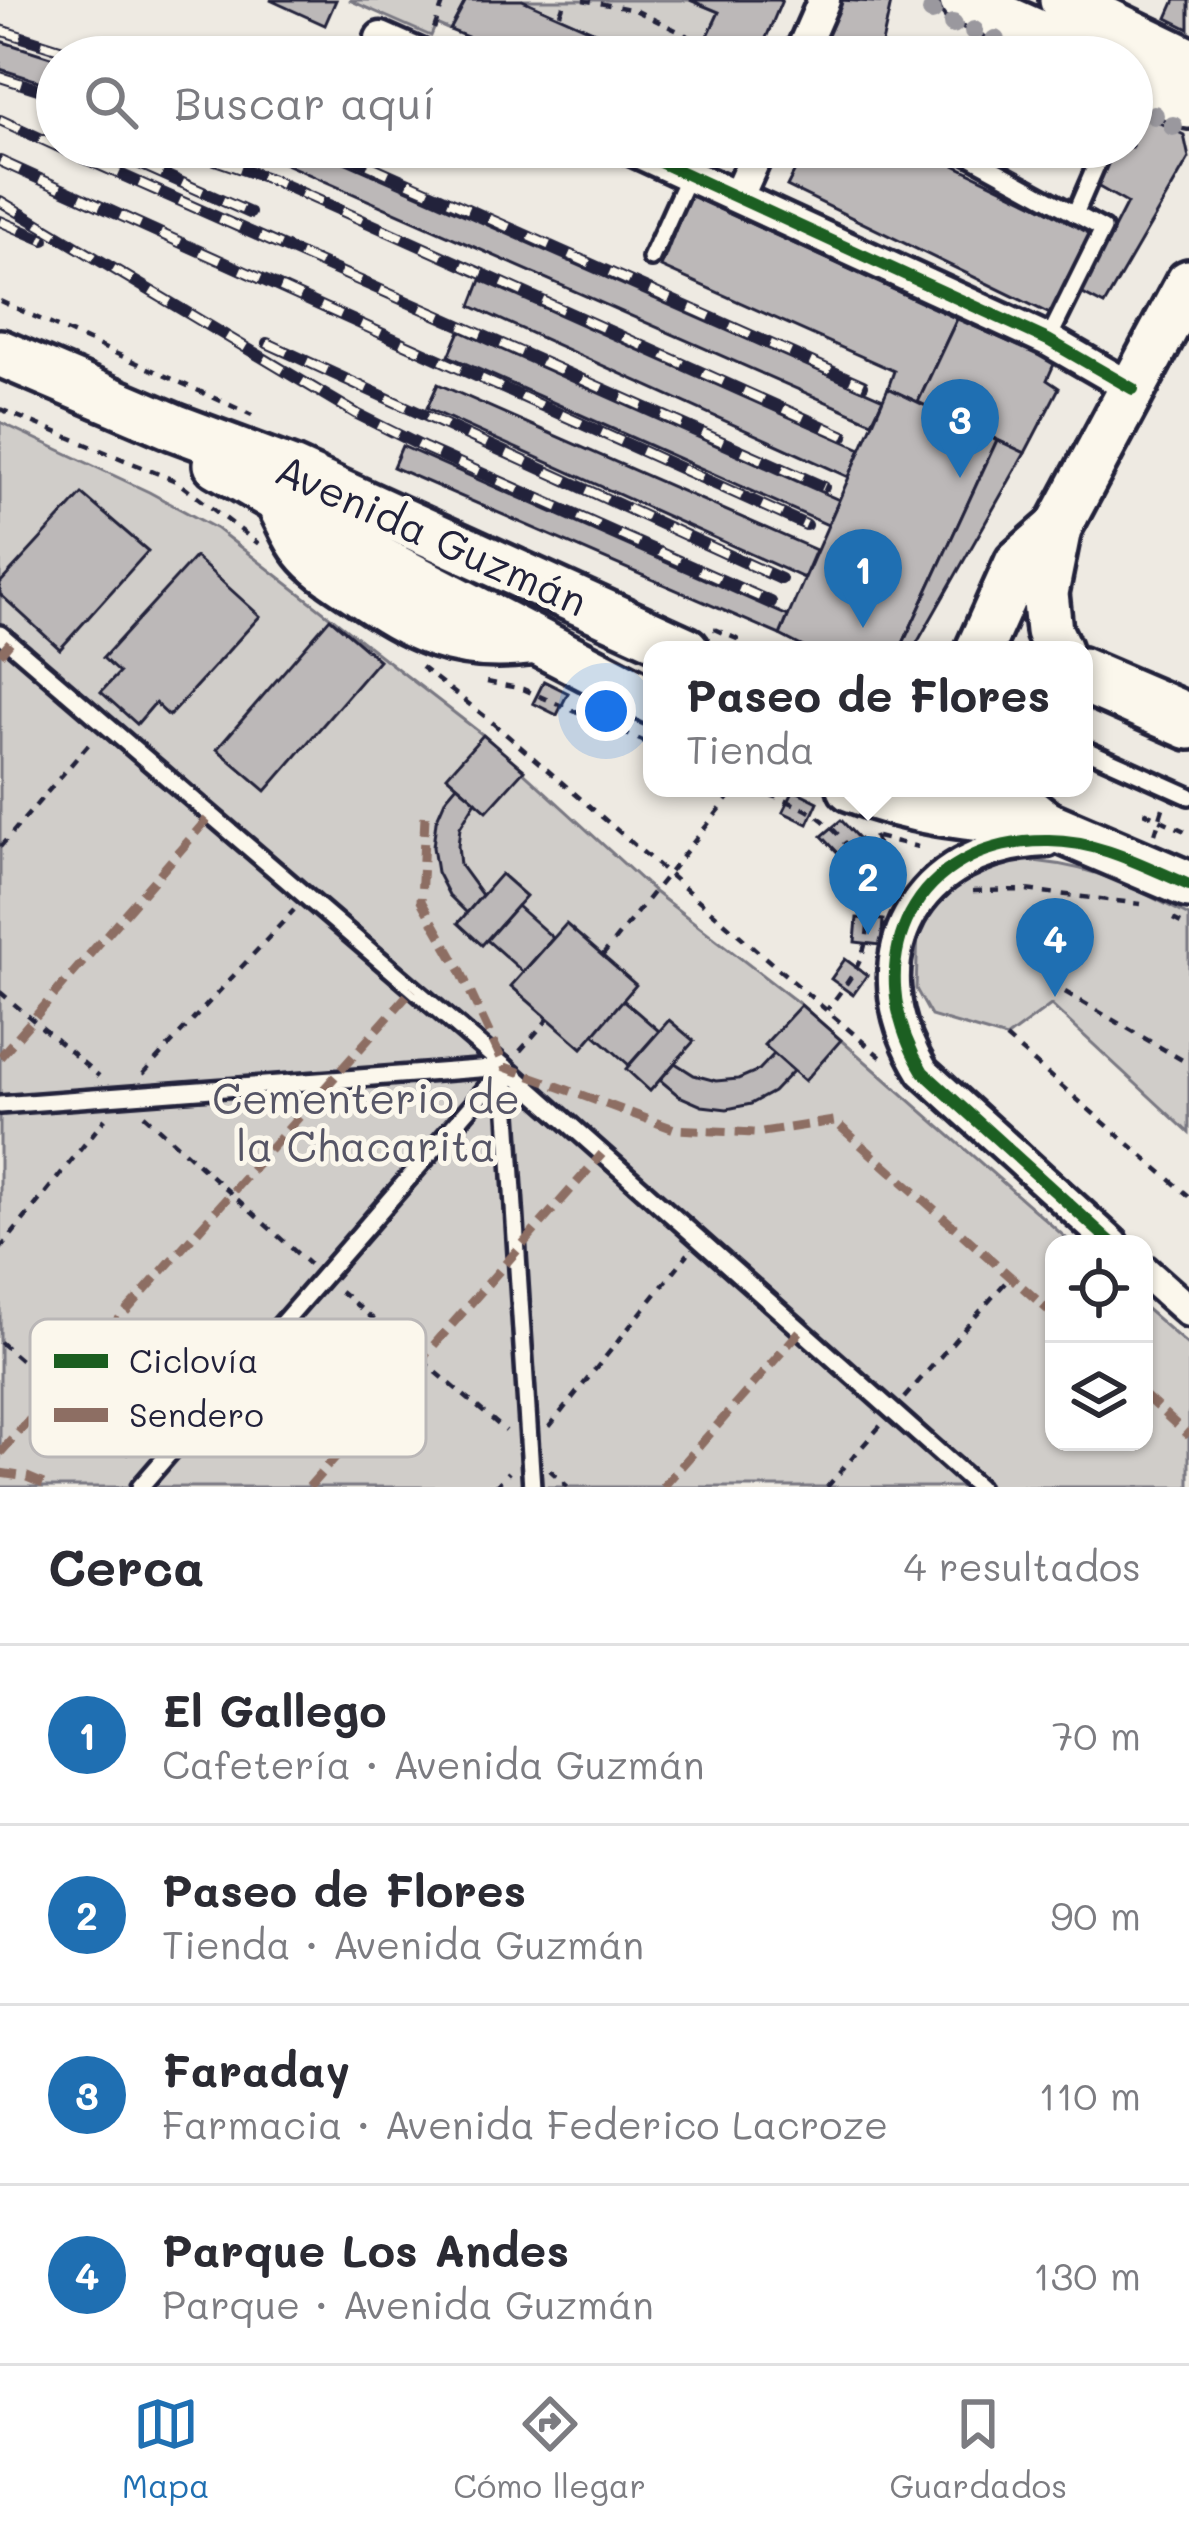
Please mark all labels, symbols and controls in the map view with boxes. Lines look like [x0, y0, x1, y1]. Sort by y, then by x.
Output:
search box [36, 36, 1153, 168]
icon: search [78, 69, 144, 135]
text: Buscar aquí [174, 73, 436, 131]
pin: 3 [921, 379, 999, 478]
street label: Avenida Guzmán [267, 441, 597, 627]
pin: 1 [824, 529, 902, 628]
popup [643, 641, 1093, 797]
text: Paseo de Flores [686, 665, 1050, 723]
your location [576, 681, 636, 741]
text: Tienda [686, 723, 814, 774]
pin: 2 [829, 836, 907, 935]
pin: 4 [1016, 898, 1094, 997]
park label: Cementerio de la Chacarita [212, 1070, 520, 1173]
map controls [1045, 1235, 1153, 1451]
button: locate [1045, 1235, 1153, 1343]
legend [30, 1319, 426, 1457]
text: Ciclovía [129, 1338, 258, 1381]
button: layers [1045, 1343, 1153, 1451]
text: Sendero [129, 1392, 264, 1435]
text: Cerca [48, 1532, 205, 1599]
text: 4 resultados [904, 1540, 1141, 1591]
text: El Gallego [162, 1680, 387, 1738]
text: 1 [78, 1709, 96, 1760]
text: 70 m [1052, 1709, 1141, 1760]
text: Cafetería · Avenida Guzmán [162, 1738, 705, 1789]
text: Paseo de Flores [162, 1860, 526, 1918]
text: 2 [76, 1889, 98, 1940]
text: 90 m [1050, 1889, 1141, 1940]
text: Tienda · Avenida Guzmán [162, 1918, 644, 1969]
text: Faraday [162, 2040, 350, 2098]
text: 3 [75, 2069, 99, 2120]
text: 110 m [1039, 2069, 1141, 2120]
text: Farmacia · Avenida Federico Lacroze [162, 2098, 888, 2149]
text: Parque Los Andes [162, 2220, 569, 2278]
text: 4 [75, 2249, 99, 2300]
text: 130 m [1033, 2249, 1141, 2300]
text: Parque · Avenida Guzmán [162, 2278, 654, 2329]
tab: Mapa [122, 2391, 210, 2506]
tab: Cómo llegar [453, 2391, 646, 2506]
tab: Guardados [890, 2391, 1067, 2506]

